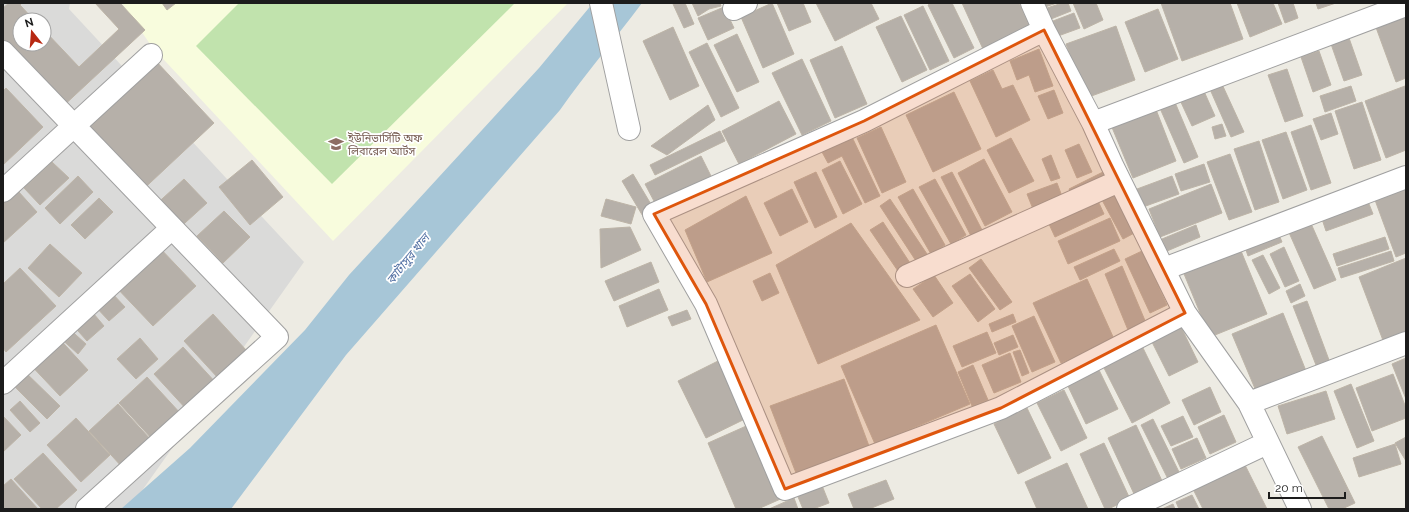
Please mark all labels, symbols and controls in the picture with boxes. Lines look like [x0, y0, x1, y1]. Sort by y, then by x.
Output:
north arrow [12, 12, 52, 52]
text: N [23, 15, 35, 30]
place label: ইউনিভার্সিটি অফ লিবারেল আর্টস [347, 131, 423, 158]
school or university icon: ইউনিভার্সিটি অফ লিবারেল আর্টস [327, 135, 345, 153]
water label: কাটাসুর খাল [384, 229, 434, 287]
scale bar [1269, 474, 1345, 500]
text: 20 m [1275, 481, 1303, 495]

